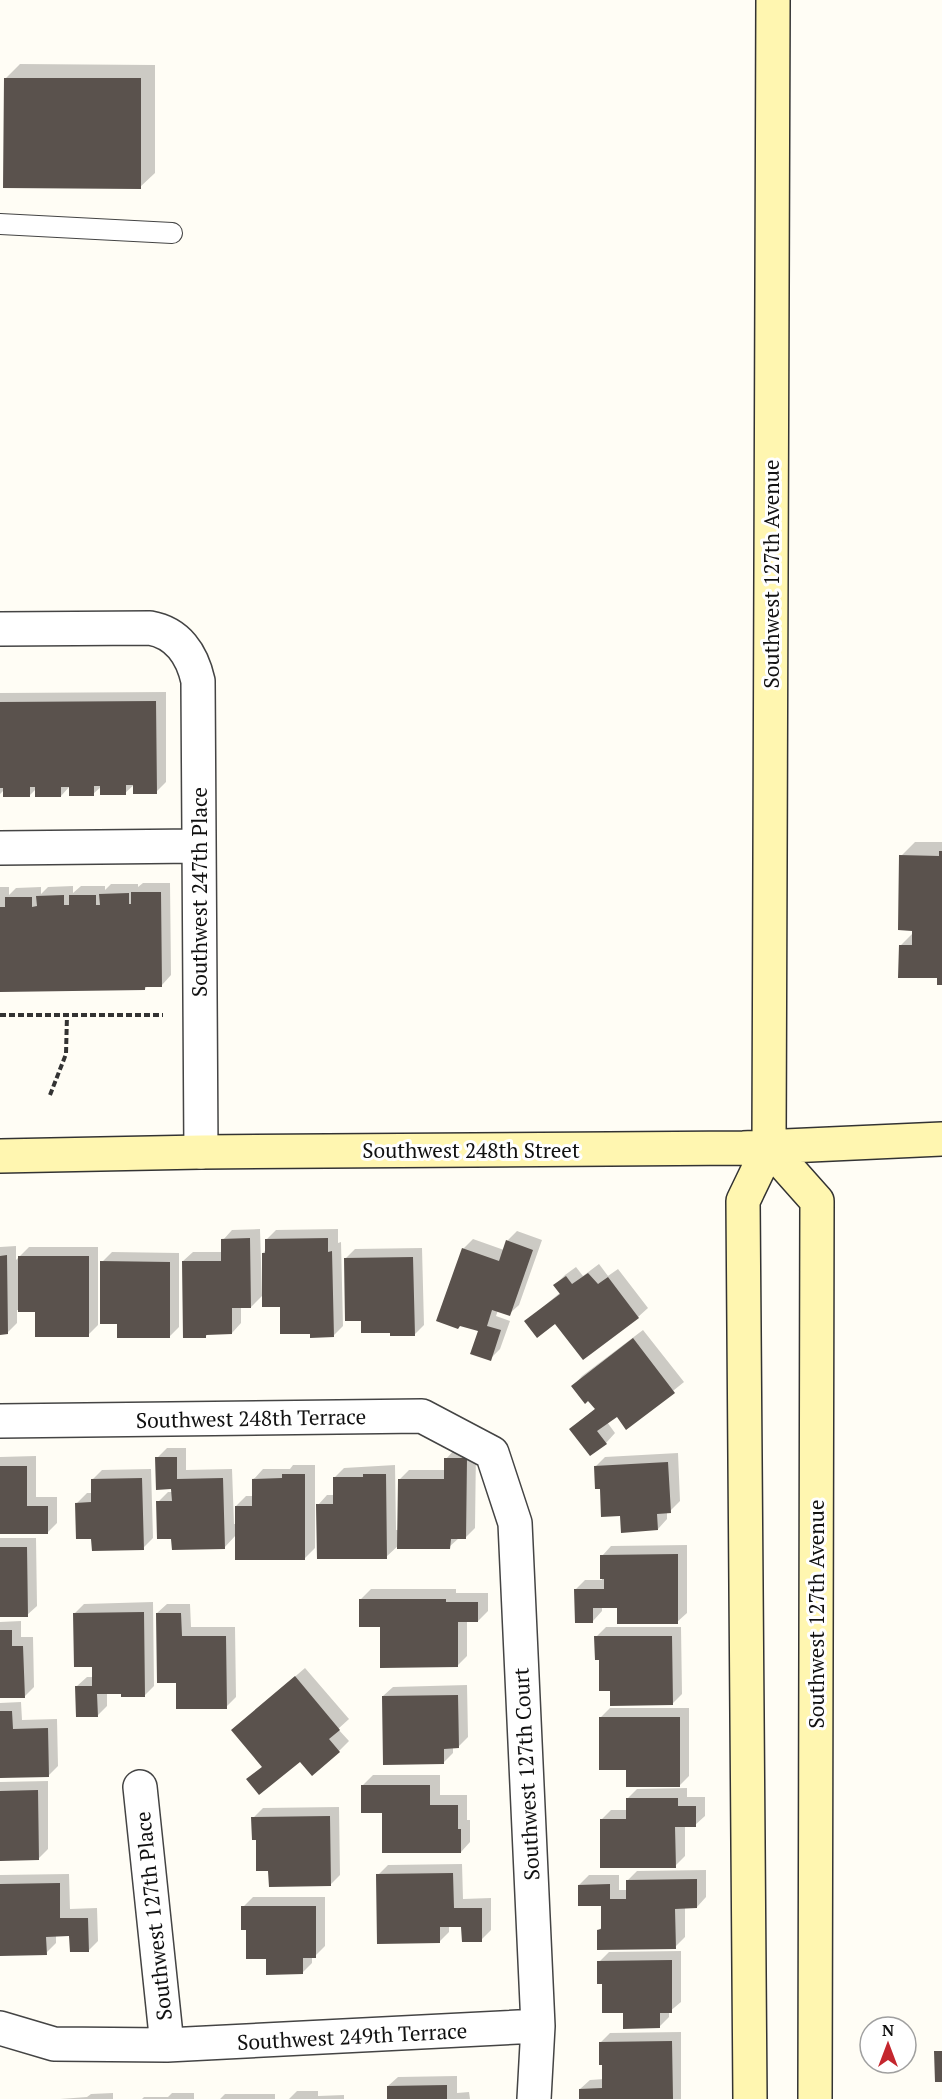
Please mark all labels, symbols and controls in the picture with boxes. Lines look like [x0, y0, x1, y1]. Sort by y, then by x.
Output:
street label: Southwest 127th Avenue [757, 460, 785, 688]
street label: Southwest 247th Place [185, 787, 213, 997]
street label: Southwest 248th Street [362, 1136, 580, 1164]
street label: Southwest 248th Terrace [136, 1402, 366, 1434]
street label: Southwest 127th Avenue [802, 1500, 830, 1728]
street label: Southwest 127th Court [506, 1667, 546, 1881]
street label: Southwest 127th Place [128, 1810, 178, 2022]
north arrow [858, 2015, 918, 2075]
street label: Southwest 249th Terrace [236, 2016, 468, 2056]
text: N [882, 2019, 894, 2041]

